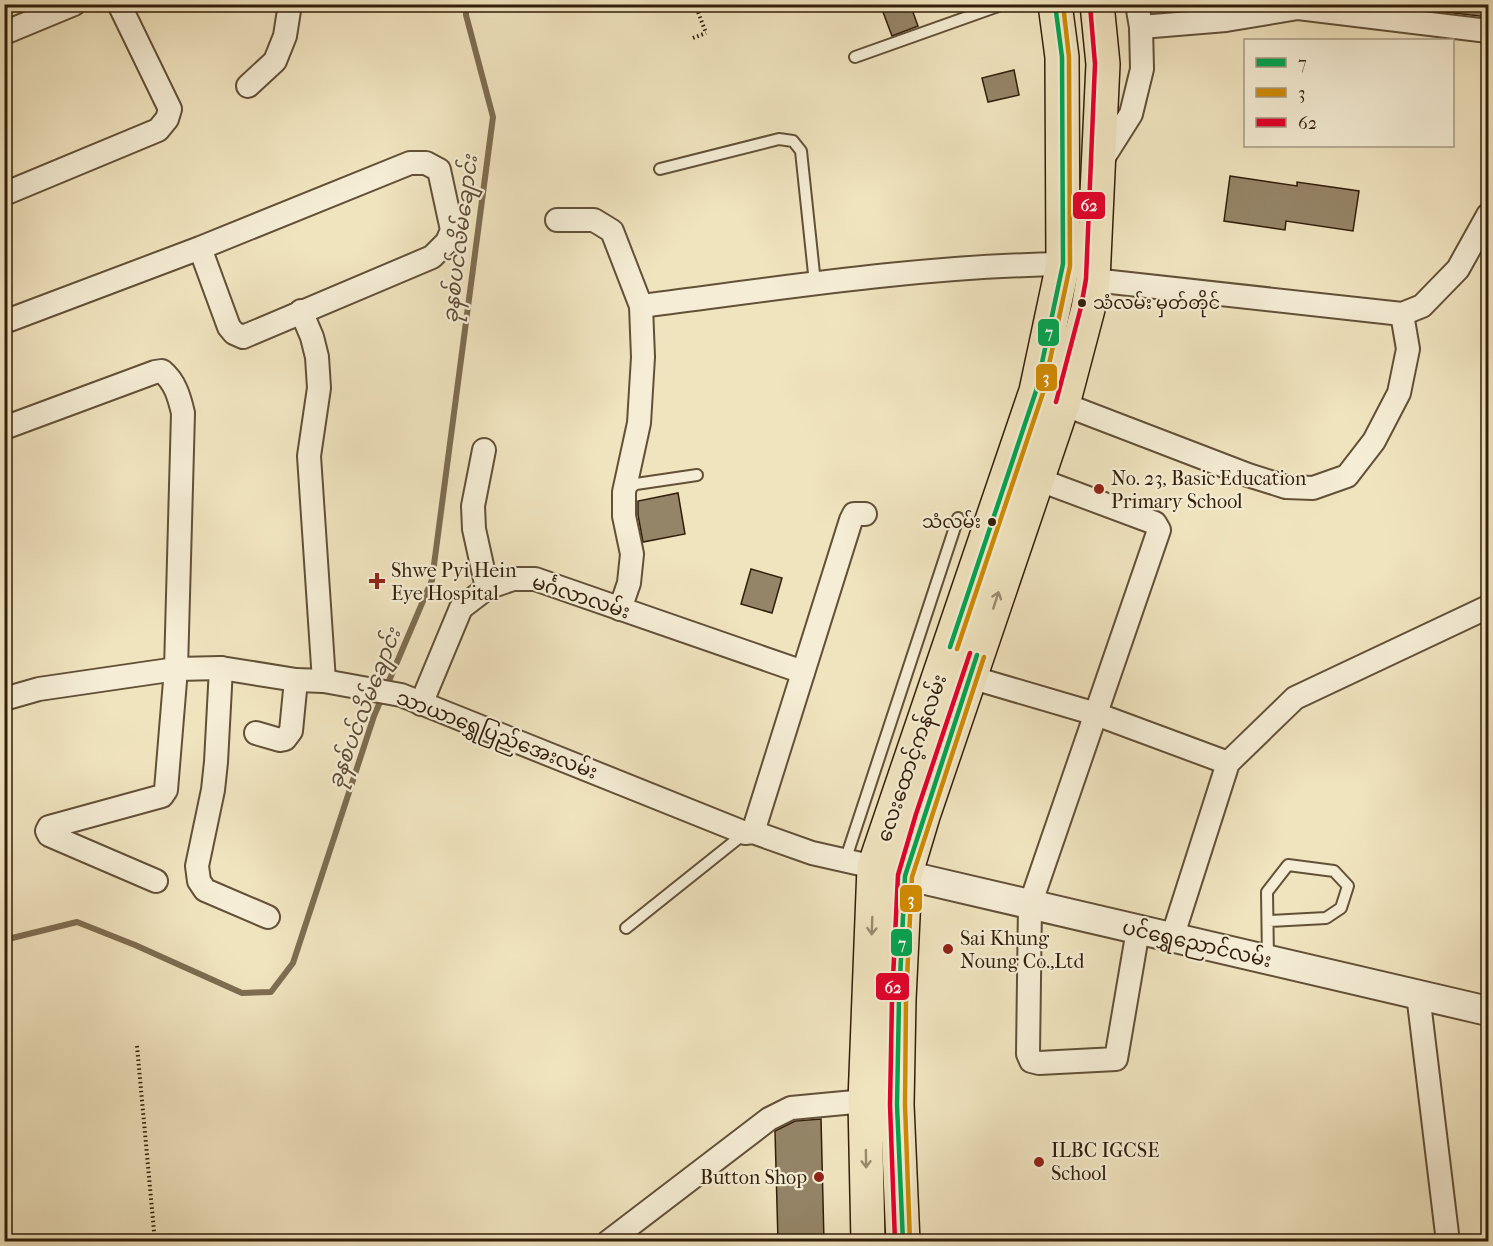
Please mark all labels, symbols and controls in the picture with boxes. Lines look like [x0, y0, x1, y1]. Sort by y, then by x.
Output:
legend [1244, 39, 1454, 147]
text: 7 [1298, 53, 1307, 74]
text: 3 [1298, 83, 1305, 104]
text: 62 [1298, 113, 1317, 134]
water label: ခုနစ်ပင်လိမ်ချောင်း [435, 152, 487, 325]
line badge: 62 [1072, 191, 1106, 220]
text: 62 [1081, 196, 1097, 215]
place label: သံလမ်း မှတ်တိုင် [1093, 289, 1220, 318]
marker: သံလမ်း မှတ်တိုင် [1076, 297, 1088, 309]
line badge: 7 [1037, 318, 1060, 347]
text: 7 [1044, 323, 1053, 342]
line badge: 3 [1035, 363, 1058, 392]
text: 3 [1043, 368, 1049, 388]
place label: No. 23, Basic Education Primary School [1111, 467, 1307, 513]
marker: No. 23, Basic Education Primary School [1092, 482, 1106, 496]
place label: သံလမ်း [922, 509, 981, 533]
marker: သံလမ်း [986, 516, 998, 528]
place label: Shwe Pyi Hein Eye Hospital [391, 559, 517, 605]
street label: မင်္ဂလာလမ်း [529, 568, 634, 624]
marker: Shwe Pyi Hein Eye Hospital [368, 572, 386, 590]
one-way arrow [991, 591, 1002, 610]
water label: ခုနစ်ပင်လိမ်ချောင်း [320, 622, 411, 793]
street label: လေးထောင့်ကန်လမ်း [870, 670, 955, 846]
street label: သာယာရွှေပြည်အေးလမ်း [392, 683, 602, 788]
line badge: 3 [899, 884, 923, 913]
text: 3 [908, 890, 914, 910]
street label: ပင်ရွှေညောင်လမ်း [1119, 913, 1274, 976]
one-way arrow [866, 915, 877, 935]
place label: Sai Khung Noung Co.,Ltd [960, 927, 1085, 973]
line badge: 7 [890, 928, 913, 957]
text: 7 [897, 934, 906, 953]
marker: Sai Khung Noung Co.,Ltd [941, 942, 955, 956]
line badge: 62 [875, 972, 910, 1001]
text: 62 [885, 978, 901, 997]
place label: ILBC IGCSE School [1051, 1139, 1159, 1185]
one-way arrow [861, 1149, 872, 1169]
marker: ILBC IGCSE School [1032, 1155, 1046, 1169]
place label: Button Shop [700, 1166, 807, 1189]
marker: Button Shop [812, 1170, 826, 1184]

